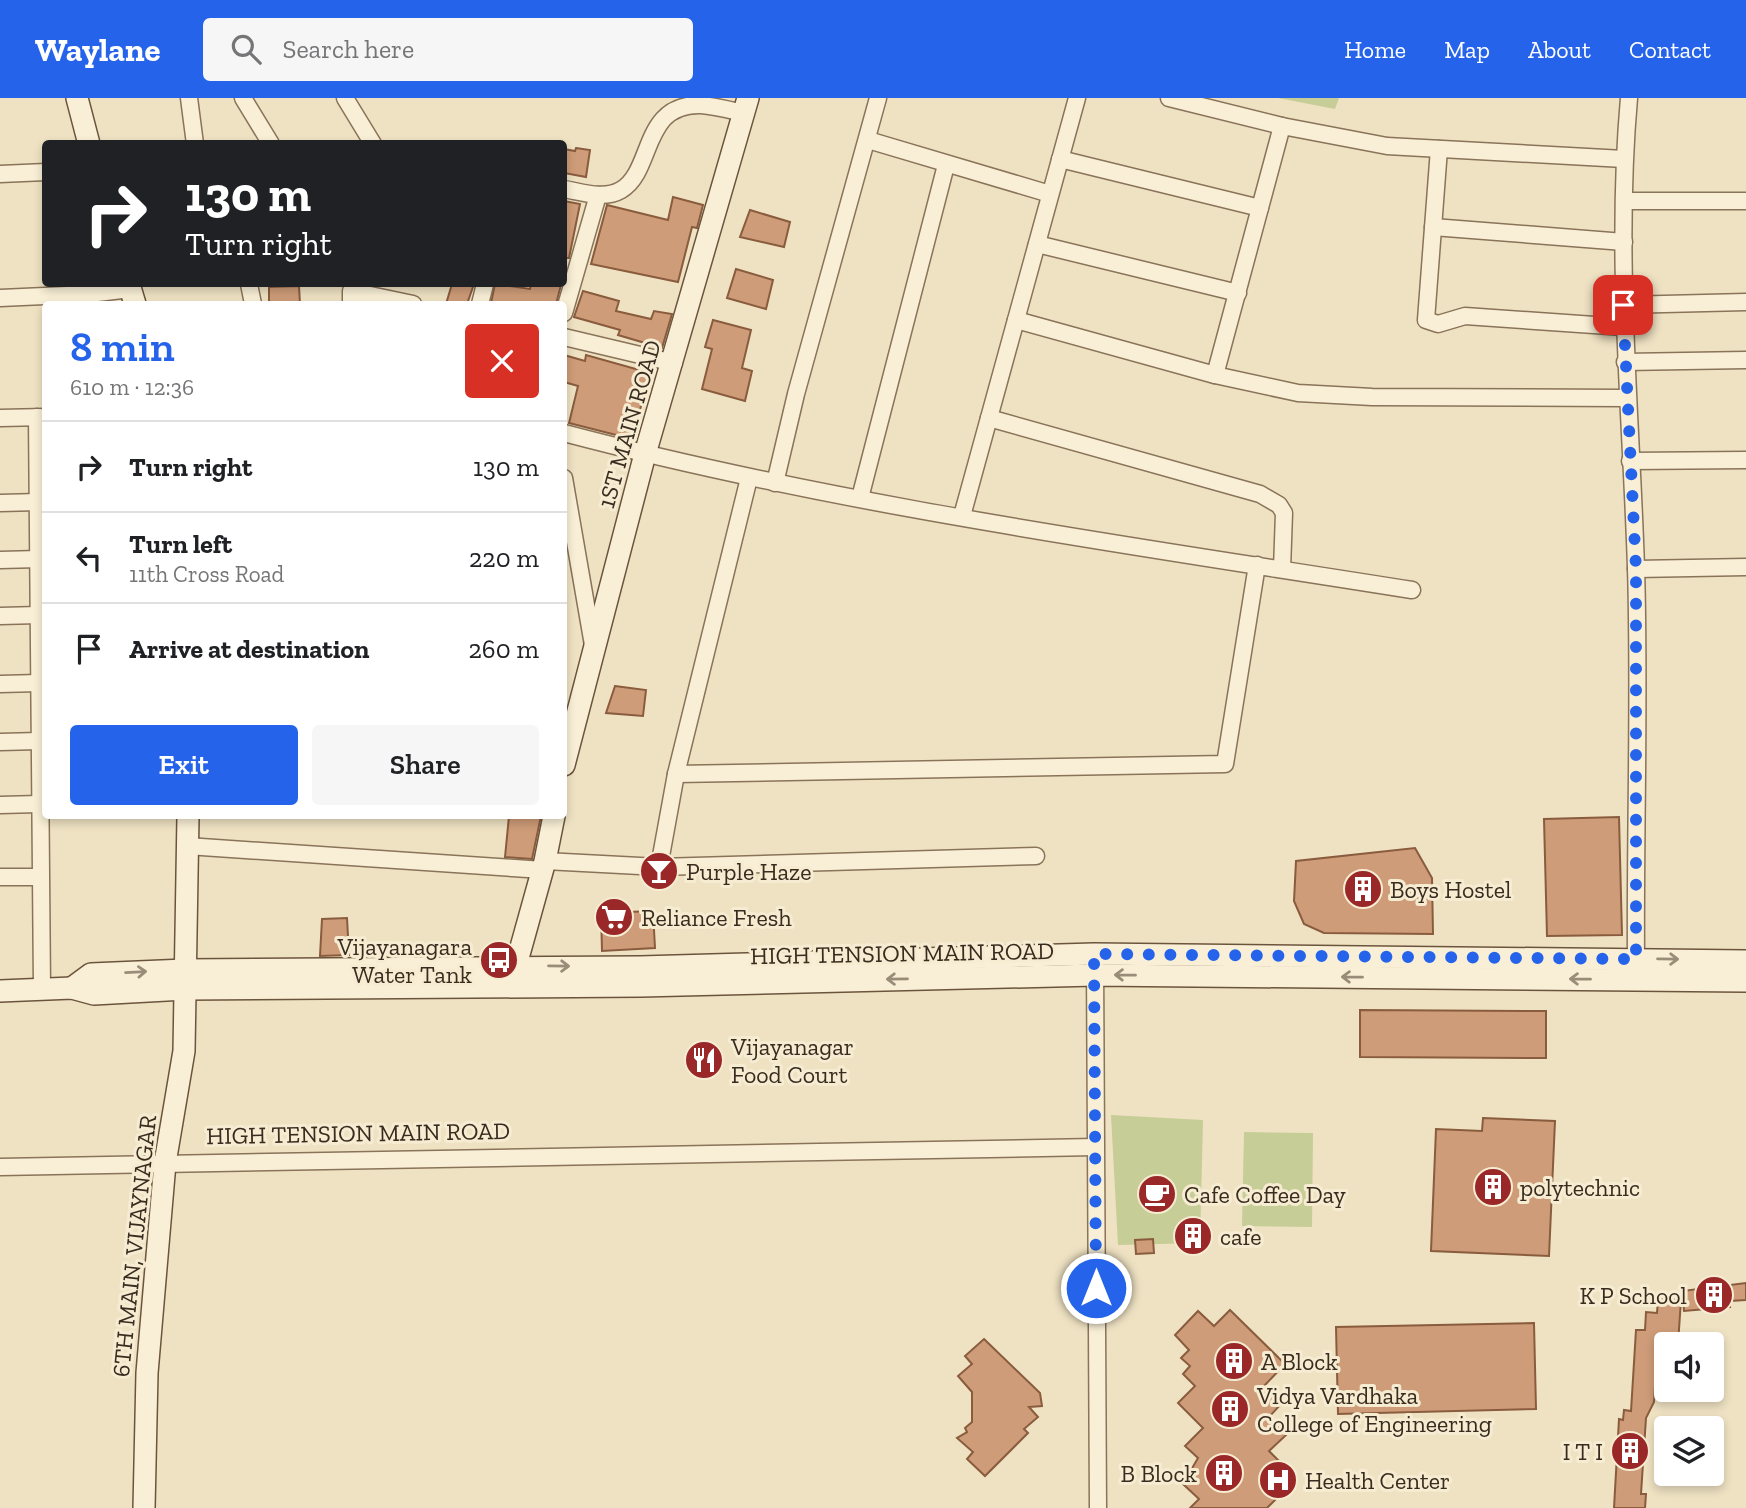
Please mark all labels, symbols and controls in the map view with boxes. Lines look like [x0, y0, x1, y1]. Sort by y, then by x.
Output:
search box [203, 18, 693, 81]
text: Waylane [35, 30, 161, 69]
icon: search [227, 30, 265, 68]
text: Search here [283, 33, 414, 65]
text: Home [1344, 35, 1406, 64]
text: Map [1444, 35, 1490, 64]
text: About [1528, 35, 1591, 64]
text: Contact [1629, 35, 1711, 64]
text: 130 m [185, 165, 311, 224]
icon: right [70, 168, 161, 259]
text: Turn right [185, 225, 332, 263]
pin [1593, 275, 1653, 335]
icon: arrive [1604, 286, 1642, 324]
text: 8 min [70, 321, 175, 372]
button: close [465, 324, 539, 398]
street label: 1ST MAIN ROAD [591, 337, 667, 511]
text: 610 m · 12:36 [70, 373, 194, 401]
icon: right [70, 448, 108, 486]
text: Turn right [129, 451, 252, 483]
text: 130 m [473, 451, 539, 483]
text: Turn left [129, 528, 232, 560]
icon: left [70, 539, 108, 577]
text: 220 m [469, 542, 539, 574]
text: 11th Cross Road [129, 560, 284, 588]
icon: arrive [70, 630, 108, 668]
text: Arrive at destination [129, 633, 369, 665]
text: 260 m [468, 633, 539, 665]
button: Exit [70, 725, 298, 805]
button: Share [312, 725, 539, 805]
bar icon: Purple Haze [638, 850, 680, 892]
place label: Purple Haze [686, 857, 812, 886]
building icon: Boys Hostel [1342, 868, 1384, 910]
place label: Boys Hostel [1390, 875, 1511, 904]
supermarket icon: Reliance Fresh [593, 896, 635, 938]
place label: Reliance Fresh [641, 903, 792, 932]
place label: Vijayanagara Water Tank [336, 932, 473, 989]
street label: HIGH TENSION MAIN ROAD [750, 936, 1054, 970]
bus stop icon: Vijayanagara Water Tank [478, 939, 520, 981]
one-way arrow [1657, 953, 1680, 966]
one-way arrow [547, 959, 570, 973]
one-way arrow [124, 965, 147, 978]
one-way arrow [1114, 968, 1137, 982]
one-way arrow [1341, 970, 1364, 984]
one-way arrow [1569, 972, 1592, 986]
one-way arrow [886, 973, 909, 986]
place label: Vijayanagar Food Court [730, 1032, 854, 1089]
restaurant icon: Vijayanagar Food Court [683, 1039, 725, 1081]
street label: 6TH MAIN, VIJAYNAGAR [106, 1113, 162, 1378]
street label: HIGH TENSION MAIN ROAD [206, 1116, 510, 1150]
building icon: polytechnic [1472, 1166, 1514, 1208]
cafe icon: Cafe Coffee Day [1136, 1173, 1178, 1215]
place label: polytechnic [1520, 1173, 1640, 1202]
place label: Cafe Coffee Day [1184, 1180, 1347, 1209]
building icon: cafe [1172, 1215, 1214, 1257]
place label: cafe [1220, 1222, 1261, 1251]
position arrow [1059, 1251, 1133, 1325]
building icon: K P School [1693, 1274, 1735, 1316]
place label: K P School [1579, 1281, 1687, 1310]
map controls [1654, 1332, 1724, 1486]
button: sound [1654, 1332, 1724, 1402]
building icon: A Block [1213, 1340, 1255, 1382]
place label: A Block [1261, 1347, 1338, 1376]
place label: Vidya Vardhaka College of Engineering [1256, 1381, 1492, 1438]
building icon: Vidya Vardhaka College of Engineering [1209, 1388, 1251, 1430]
button: layers [1654, 1416, 1724, 1486]
building icon: I T I [1609, 1430, 1651, 1472]
place label: I T I [1563, 1437, 1603, 1466]
building icon: B Block [1203, 1452, 1245, 1494]
place label: B Block [1120, 1459, 1198, 1488]
hospital icon: Health Center [1257, 1459, 1299, 1501]
place label: Health Center [1305, 1466, 1450, 1495]

